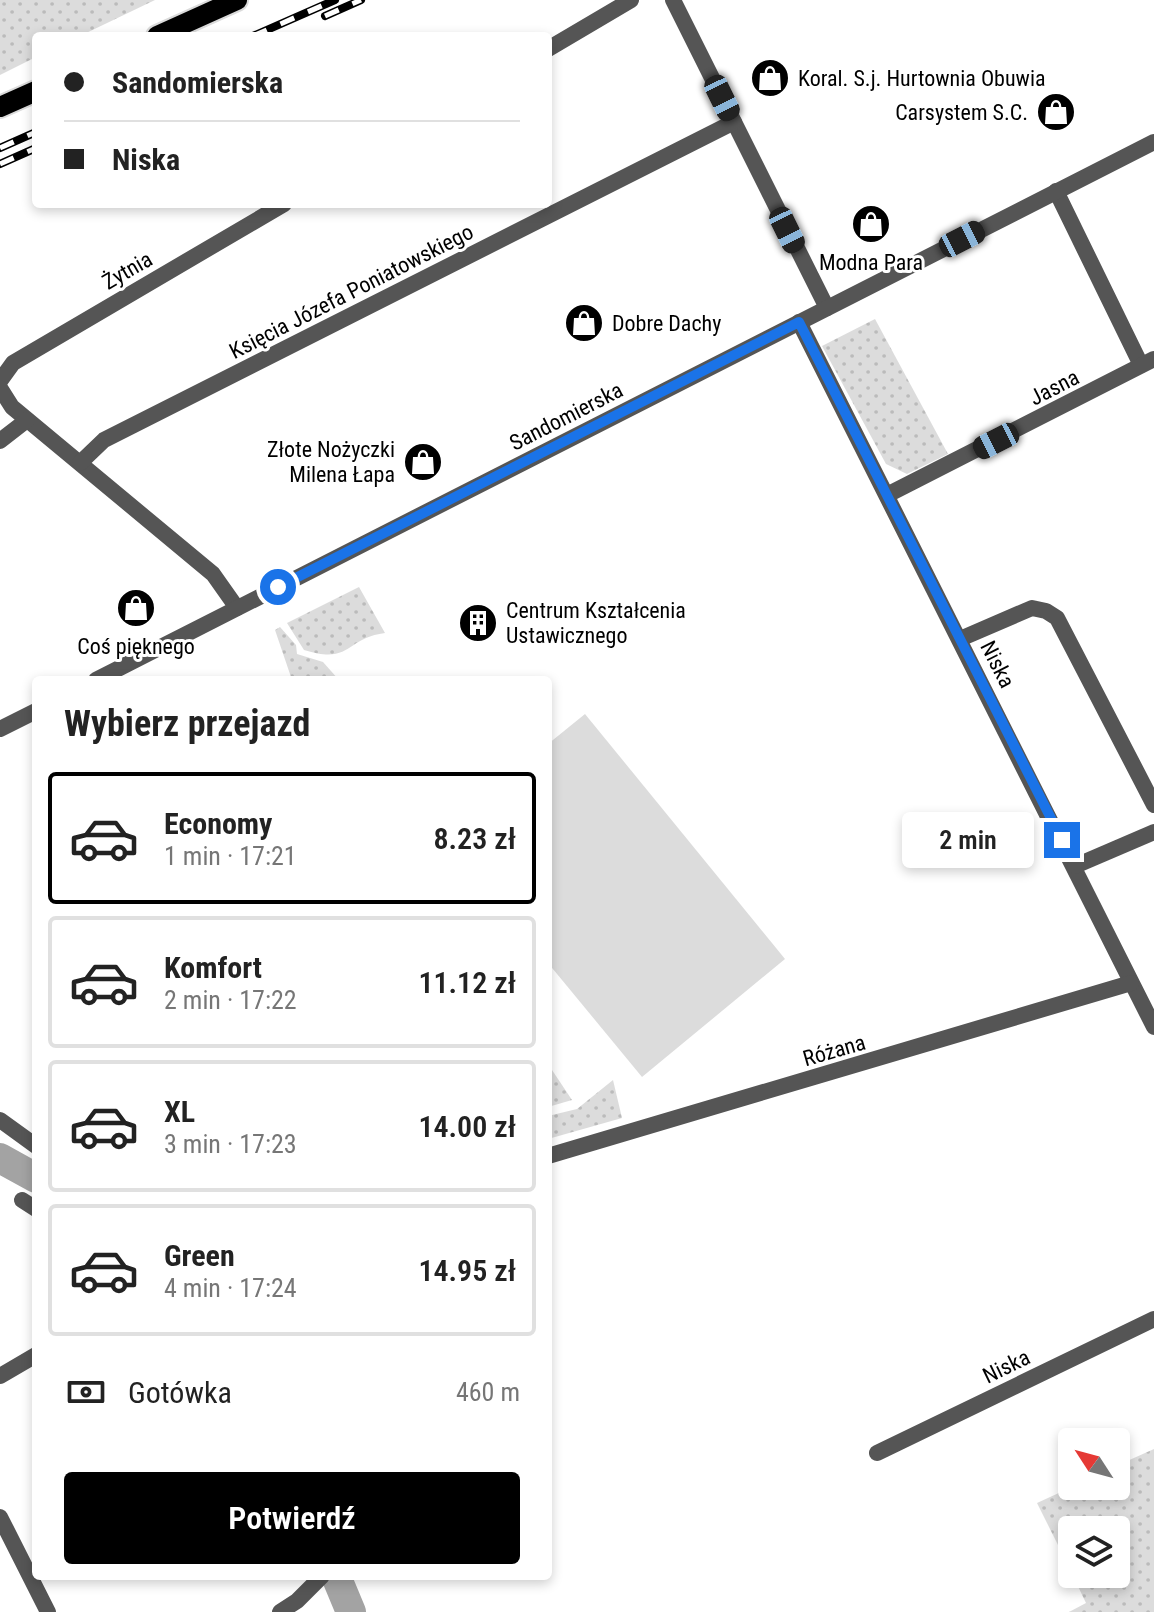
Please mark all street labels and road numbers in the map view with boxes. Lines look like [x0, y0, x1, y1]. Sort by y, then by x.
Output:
street label: Księcia Józefa Poniatowskiego [225, 219, 477, 364]
street label: Żytnia [98, 246, 157, 295]
street label: Jasna [1025, 364, 1083, 410]
street label: Sandomierska [505, 377, 627, 456]
street label: Niska [975, 637, 1020, 692]
street label: Różana [800, 1030, 868, 1071]
street label: Niska [979, 1344, 1034, 1388]

